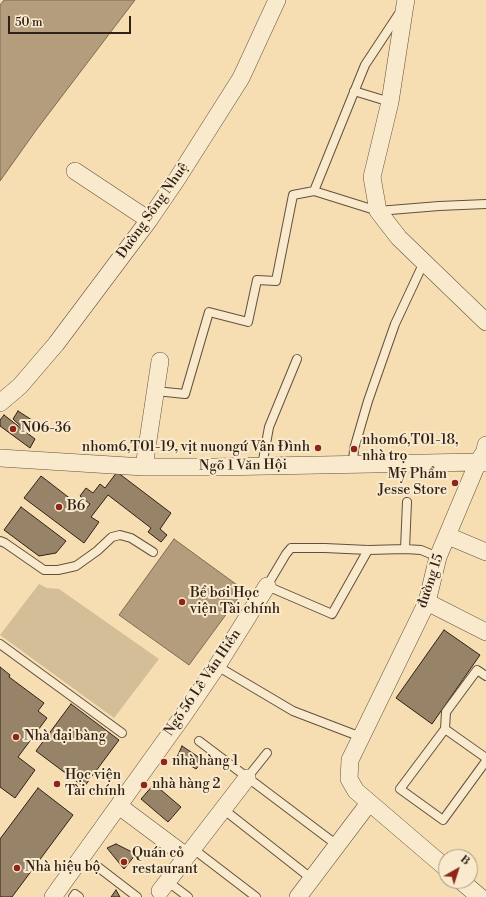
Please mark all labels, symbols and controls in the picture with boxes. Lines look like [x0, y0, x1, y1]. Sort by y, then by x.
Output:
scale bar [10, 8, 133, 34]
text: 50 m [15, 15, 43, 30]
street label: Đường Sông Nhuệ [114, 160, 192, 262]
place label: N06-36 [21, 421, 71, 437]
marker: N06-36 [8, 424, 18, 434]
place label: nhom6,T01-18, nhà trọ [362, 433, 458, 466]
place label: nhom6,T01-19, vịt nuongứ Vân Đình [82, 440, 310, 456]
marker: nhom6,T01-19, vịt nuongứ Vân Đình [313, 443, 323, 453]
marker: nhom6,T01-18, nhà trọ [349, 444, 359, 454]
street label: Ngõ 1 Văn Hội [199, 457, 287, 475]
place label: Mỹ Phẩm Jesse Store [378, 467, 447, 500]
marker: Mỹ Phẩm Jesse Store [450, 478, 460, 488]
place label: B6 [67, 499, 85, 515]
marker: B6 [54, 502, 64, 512]
street label: đường 15 [414, 552, 448, 610]
place label: Bể bơi Học viện Tài chính [190, 586, 280, 618]
marker: Bể bơi Học viện Tài chính [177, 597, 187, 607]
street label: Ngõ 56 Lê Văn Hiến [161, 626, 245, 740]
place label: Nhà đại bàng [24, 729, 106, 745]
marker: Nhà đại bàng [11, 732, 21, 742]
place label: nhà hàng 1 [172, 754, 239, 770]
marker: nhà hàng 1 [159, 757, 169, 767]
place label: Học viện Tài chính [65, 768, 125, 800]
place label: nhà hàng 2 [152, 777, 221, 793]
marker: Học viện Tài chính [52, 779, 62, 789]
marker: nhà hàng 2 [139, 780, 149, 790]
place label: Quán cỏ restaurant [132, 846, 198, 878]
north arrow [438, 849, 478, 889]
text: B [457, 852, 473, 868]
marker: Quán cỏ restaurant [119, 857, 129, 867]
place label: Nhà hiệu bộ [25, 860, 100, 876]
marker: Nhà hiệu bộ [12, 863, 22, 873]

